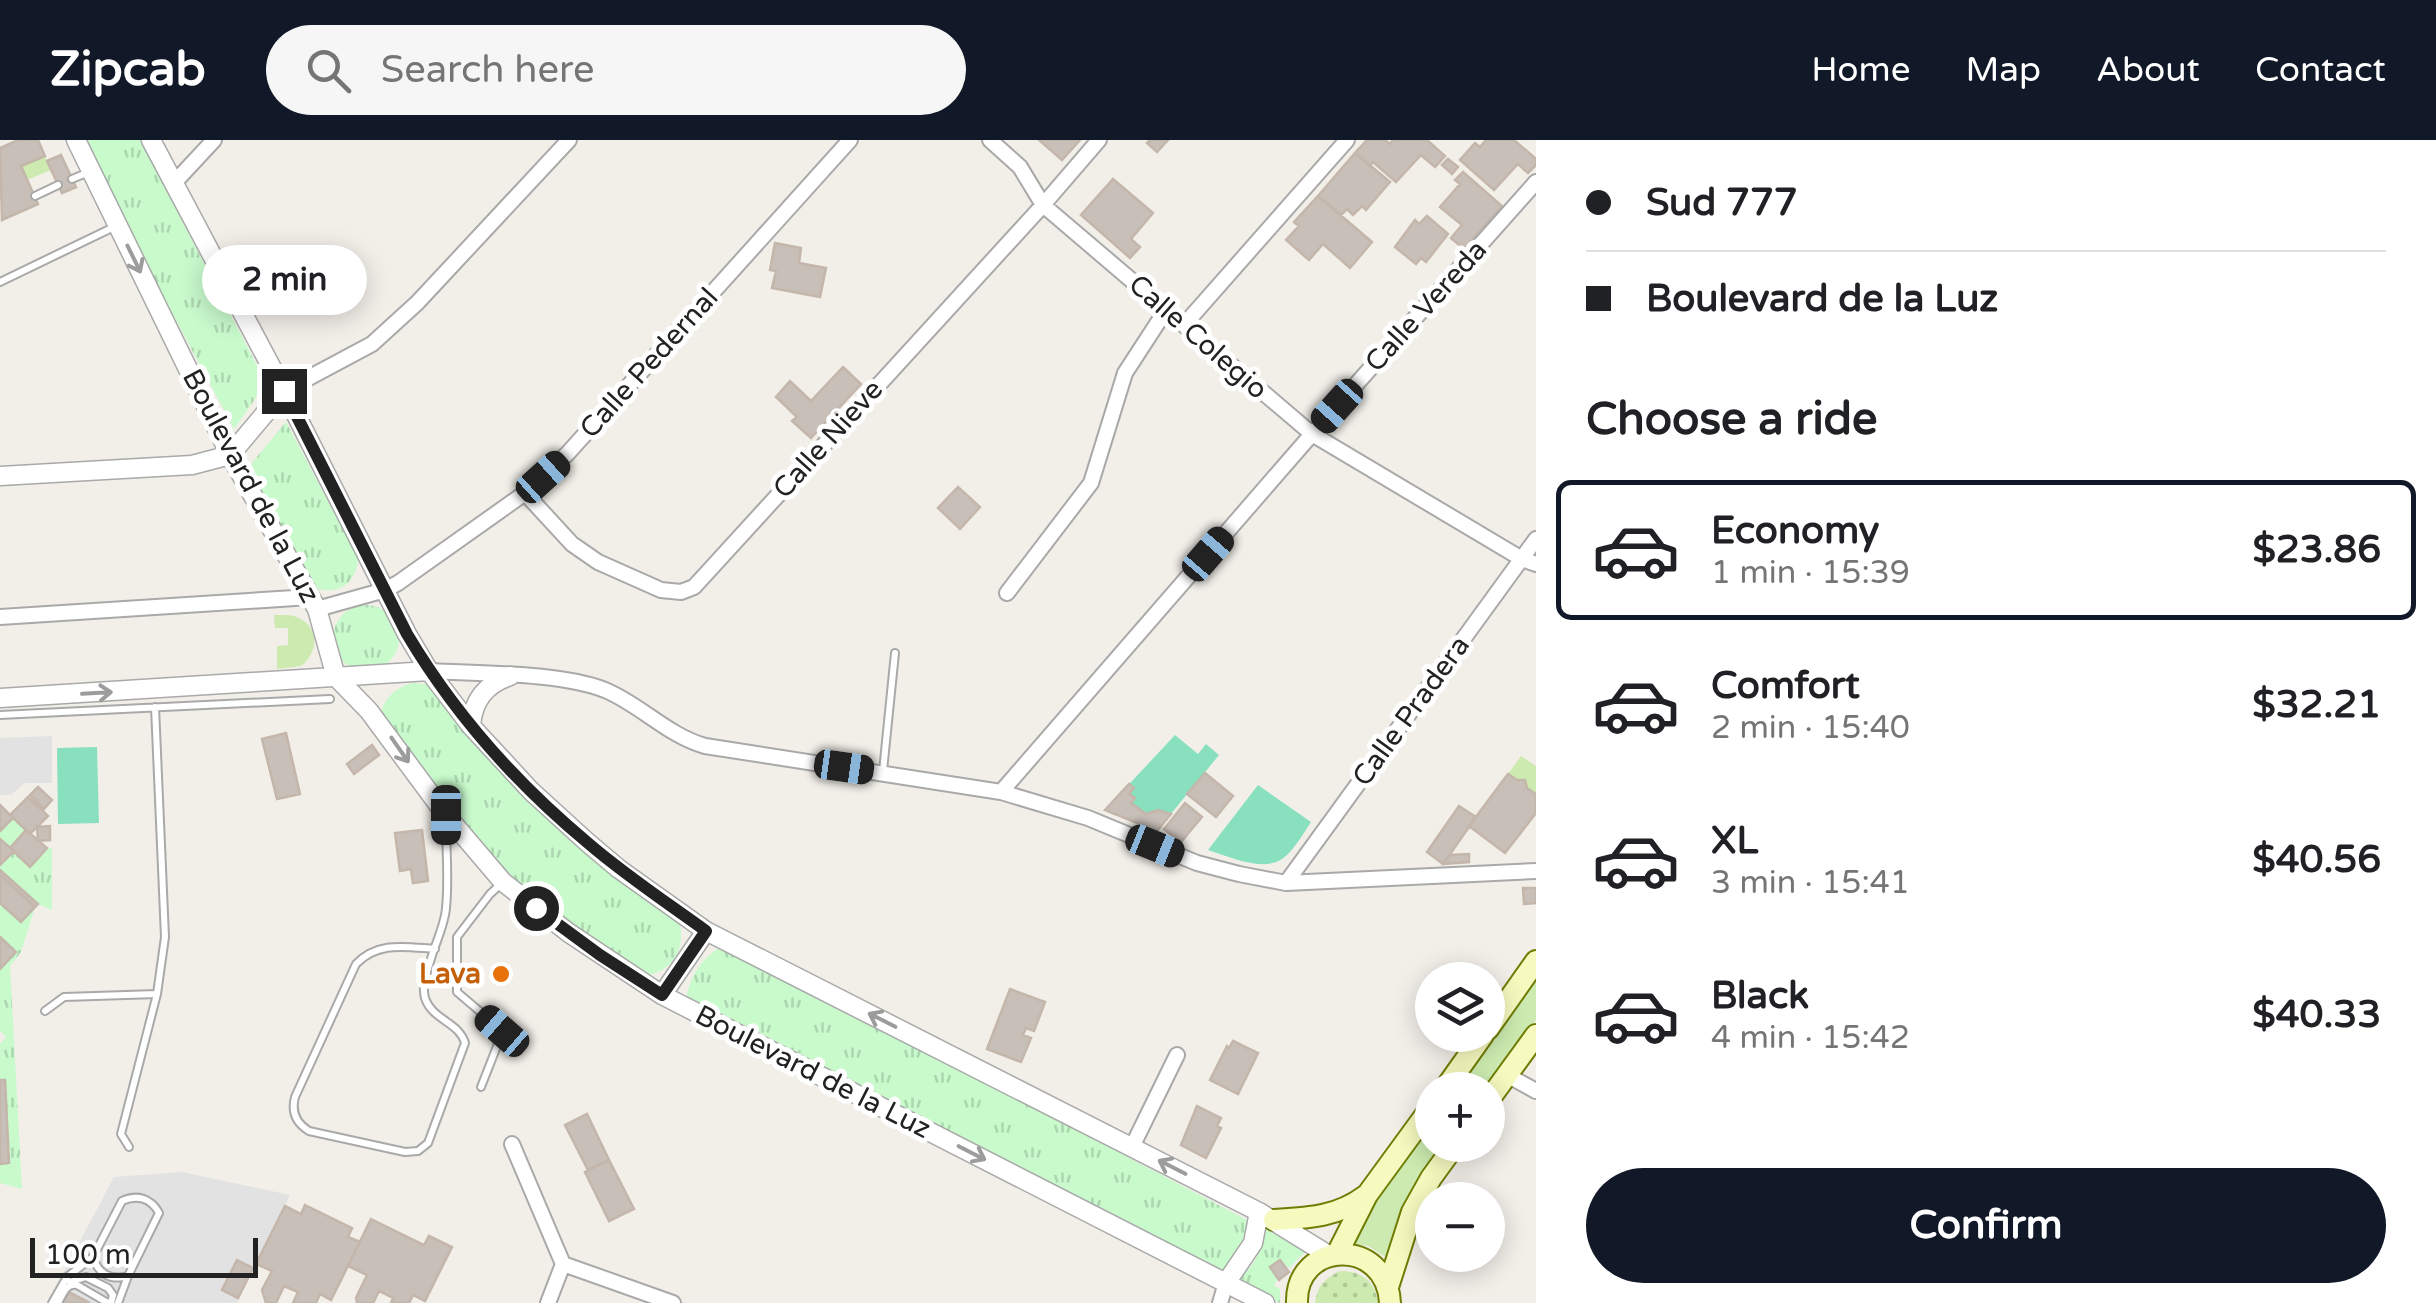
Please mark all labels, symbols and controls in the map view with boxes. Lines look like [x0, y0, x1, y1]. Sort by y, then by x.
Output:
search box [266, 25, 966, 115]
text: Zipcab [50, 41, 206, 99]
icon: search [301, 43, 356, 98]
text: Search here [381, 47, 594, 93]
text: Home [1811, 49, 1910, 91]
text: Map [1965, 49, 2041, 91]
text: About [2096, 49, 2200, 91]
text: Contact [2255, 49, 2386, 91]
text: Sud 777 [1646, 180, 1798, 226]
street label: Calle Vereda [1358, 233, 1494, 379]
one-way arrow [125, 244, 144, 273]
callout: 2 min [202, 246, 366, 316]
text: 2 min [242, 261, 327, 299]
street label: Calle Colegio [1122, 267, 1274, 407]
text: Boulevard de la Luz [1646, 276, 1998, 322]
street label: Calle Pedernal [573, 281, 725, 445]
street label: Boulevard de la Luz [175, 363, 327, 609]
route end [262, 369, 307, 414]
street label: Calle Nieve [766, 373, 890, 505]
car [1306, 374, 1368, 438]
text: Choose a ride [1586, 393, 1877, 447]
car [511, 446, 575, 508]
icon: car [1591, 505, 1681, 595]
text: Economy [1711, 508, 1879, 554]
car [1177, 522, 1239, 586]
text: $23.86 [2252, 527, 2381, 573]
text: 1 min · 15:39 [1711, 554, 1910, 592]
street label: Calle Pradera [1345, 629, 1477, 793]
icon: car [1591, 660, 1681, 750]
text: Comfort [1711, 663, 1860, 709]
text: $32.21 [2252, 682, 2381, 728]
one-way arrow [81, 683, 113, 702]
text: 2 min · 15:40 [1711, 709, 1910, 747]
one-way arrow [389, 736, 410, 764]
car [812, 748, 876, 786]
car [431, 785, 461, 845]
icon: car [1591, 815, 1681, 905]
text: XL [1711, 818, 1758, 864]
car [1122, 821, 1188, 871]
text: $40.56 [2252, 837, 2381, 883]
text: 3 min · 15:41 [1711, 864, 1910, 902]
route start [514, 886, 559, 931]
place label: Lava [419, 957, 481, 991]
map controls [1415, 962, 1505, 1272]
button: layers [1415, 962, 1505, 1052]
marker: Lava [490, 963, 512, 985]
icon: car [1591, 970, 1681, 1060]
text: Black [1711, 973, 1809, 1019]
text: $40.33 [2252, 992, 2381, 1038]
street label: Boulevard de la Luz [690, 998, 936, 1146]
car [470, 1000, 534, 1062]
one-way arrow [867, 1010, 897, 1029]
text: 4 min · 15:42 [1711, 1019, 1910, 1057]
button: + [1415, 1072, 1505, 1162]
one-way arrow [956, 1144, 986, 1163]
one-way arrow [1157, 1157, 1187, 1176]
button: Confirm [1586, 1168, 2386, 1283]
button: − [1415, 1182, 1505, 1272]
scale bar [30, 1233, 258, 1278]
text: 100 m [45, 1238, 131, 1272]

